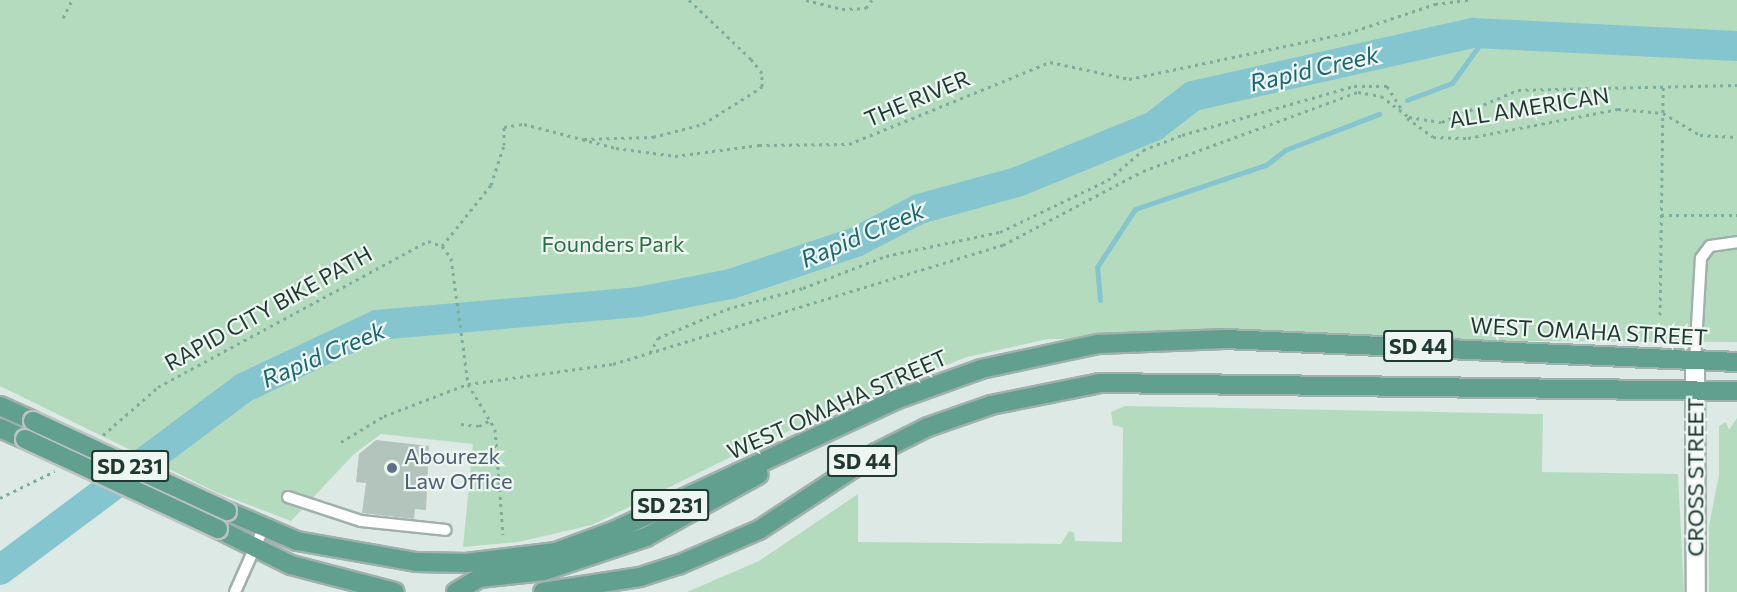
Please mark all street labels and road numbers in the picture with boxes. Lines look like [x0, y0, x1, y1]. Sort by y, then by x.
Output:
street label: THE RIVER [860, 64, 974, 132]
street label: ALL AMERICAN [1447, 81, 1611, 133]
street label: RAPID CITY BIKE PATH [160, 240, 376, 376]
street label: WEST OMAHA STREET [1470, 312, 1708, 350]
road number: SD 44 [1382, 328, 1454, 364]
street label: WEST OMAHA STREET [723, 344, 951, 464]
street label: CROSS STREET [1682, 397, 1708, 557]
road number: SD 44 [826, 443, 898, 479]
road number: SD 231 [91, 448, 169, 484]
road number: SD 231 [631, 487, 709, 523]

